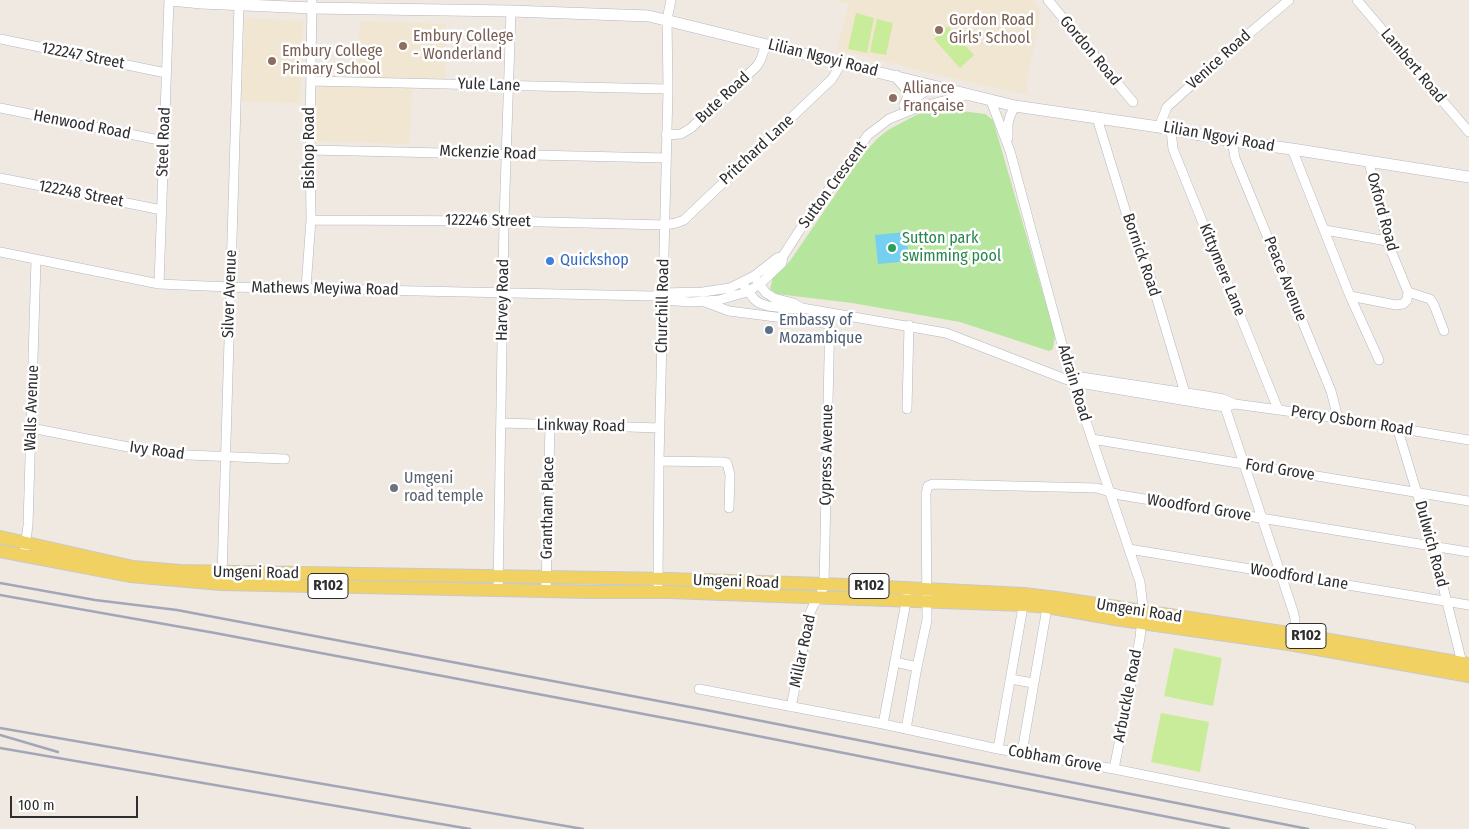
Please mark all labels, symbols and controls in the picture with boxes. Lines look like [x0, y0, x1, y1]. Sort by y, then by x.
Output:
place label: Gordon Road Girls' School [949, 11, 1034, 49]
street label: Gordon Road [1055, 12, 1125, 90]
marker: Gordon Road Girls' School [933, 24, 945, 36]
street label: Lambert Road [1376, 25, 1450, 107]
street label: Venice Road [1183, 26, 1255, 94]
place label: Embury College - Wonderland [413, 27, 514, 65]
street label: Lilian Ngoyi Road [766, 35, 880, 81]
street label: 122247 Street [40, 39, 126, 73]
marker: Embury College - Wonderland [397, 40, 409, 52]
place label: Embury College Primary School [282, 42, 383, 80]
marker: Embury College Primary School [266, 55, 278, 67]
street label: Bute Road [692, 68, 754, 128]
street label: Yule Lane [457, 74, 521, 96]
place label: Alliance Française [903, 79, 964, 117]
marker: Alliance Française [887, 92, 899, 104]
street label: Henwood Road [32, 106, 132, 144]
street label: Steel Road [153, 107, 175, 177]
street label: Bishop Road [300, 107, 320, 189]
street label: Pritchard Lane [716, 111, 798, 189]
street label: Lilian Ngoyi Road [1162, 118, 1276, 156]
street label: Sutton Crescent [795, 138, 871, 232]
street label: Mckenzie Road [439, 142, 537, 164]
street label: Oxford Road [1362, 171, 1402, 253]
street label: 122248 Street [37, 176, 125, 212]
street label: 122246 Street [445, 211, 531, 231]
street label: Bornick Road [1118, 211, 1164, 299]
street label: Kittymere Lane [1195, 221, 1249, 319]
place label: Sutton park swimming pool [902, 229, 1001, 267]
street label: Peace Avenue [1259, 234, 1311, 324]
marker: Sutton park swimming pool [886, 242, 898, 254]
street label: Silver Avenue [219, 249, 241, 339]
place label: Quickshop [560, 251, 629, 271]
marker: Quickshop [544, 255, 556, 267]
street label: Harvey Road [493, 259, 513, 341]
street label: Churchill Road [653, 259, 673, 353]
street label: Mathews Meyiwa Road [251, 278, 399, 300]
place label: Embassy of Mozambique [779, 311, 862, 349]
marker: Embassy of Mozambique [763, 324, 775, 336]
street label: Adrain Road [1053, 342, 1095, 424]
street label: Walls Avenue [21, 365, 43, 451]
street label: Percy Osborn Road [1290, 402, 1414, 440]
street label: Cypress Avenue [817, 404, 837, 506]
street label: Linkway Road [536, 416, 626, 436]
street label: Ivy Road [128, 438, 186, 464]
street label: Ford Grove [1244, 455, 1316, 485]
street label: Grantham Place [538, 456, 558, 560]
place label: Umgeni road temple [404, 469, 483, 507]
marker: Umgeni road temple [388, 482, 400, 494]
street label: Woodford Grove [1145, 490, 1253, 526]
street label: Dulwich Road [1410, 499, 1452, 589]
street label: Woodford Lane [1249, 560, 1349, 594]
street label: Umgeni Road [213, 563, 299, 583]
street label: Umgeni Road [693, 571, 779, 593]
road number: R102 [308, 574, 348, 598]
road number: R102 [849, 574, 889, 598]
street label: Umgeni Road [1095, 595, 1183, 627]
street label: Millar Road [786, 613, 820, 689]
road number: R102 [1286, 624, 1326, 648]
street label: Arbuckle Road [1110, 648, 1146, 744]
street label: Cobham Grove [1007, 741, 1103, 777]
scale bar [12, 786, 140, 818]
text: 100 m [18, 796, 55, 814]

